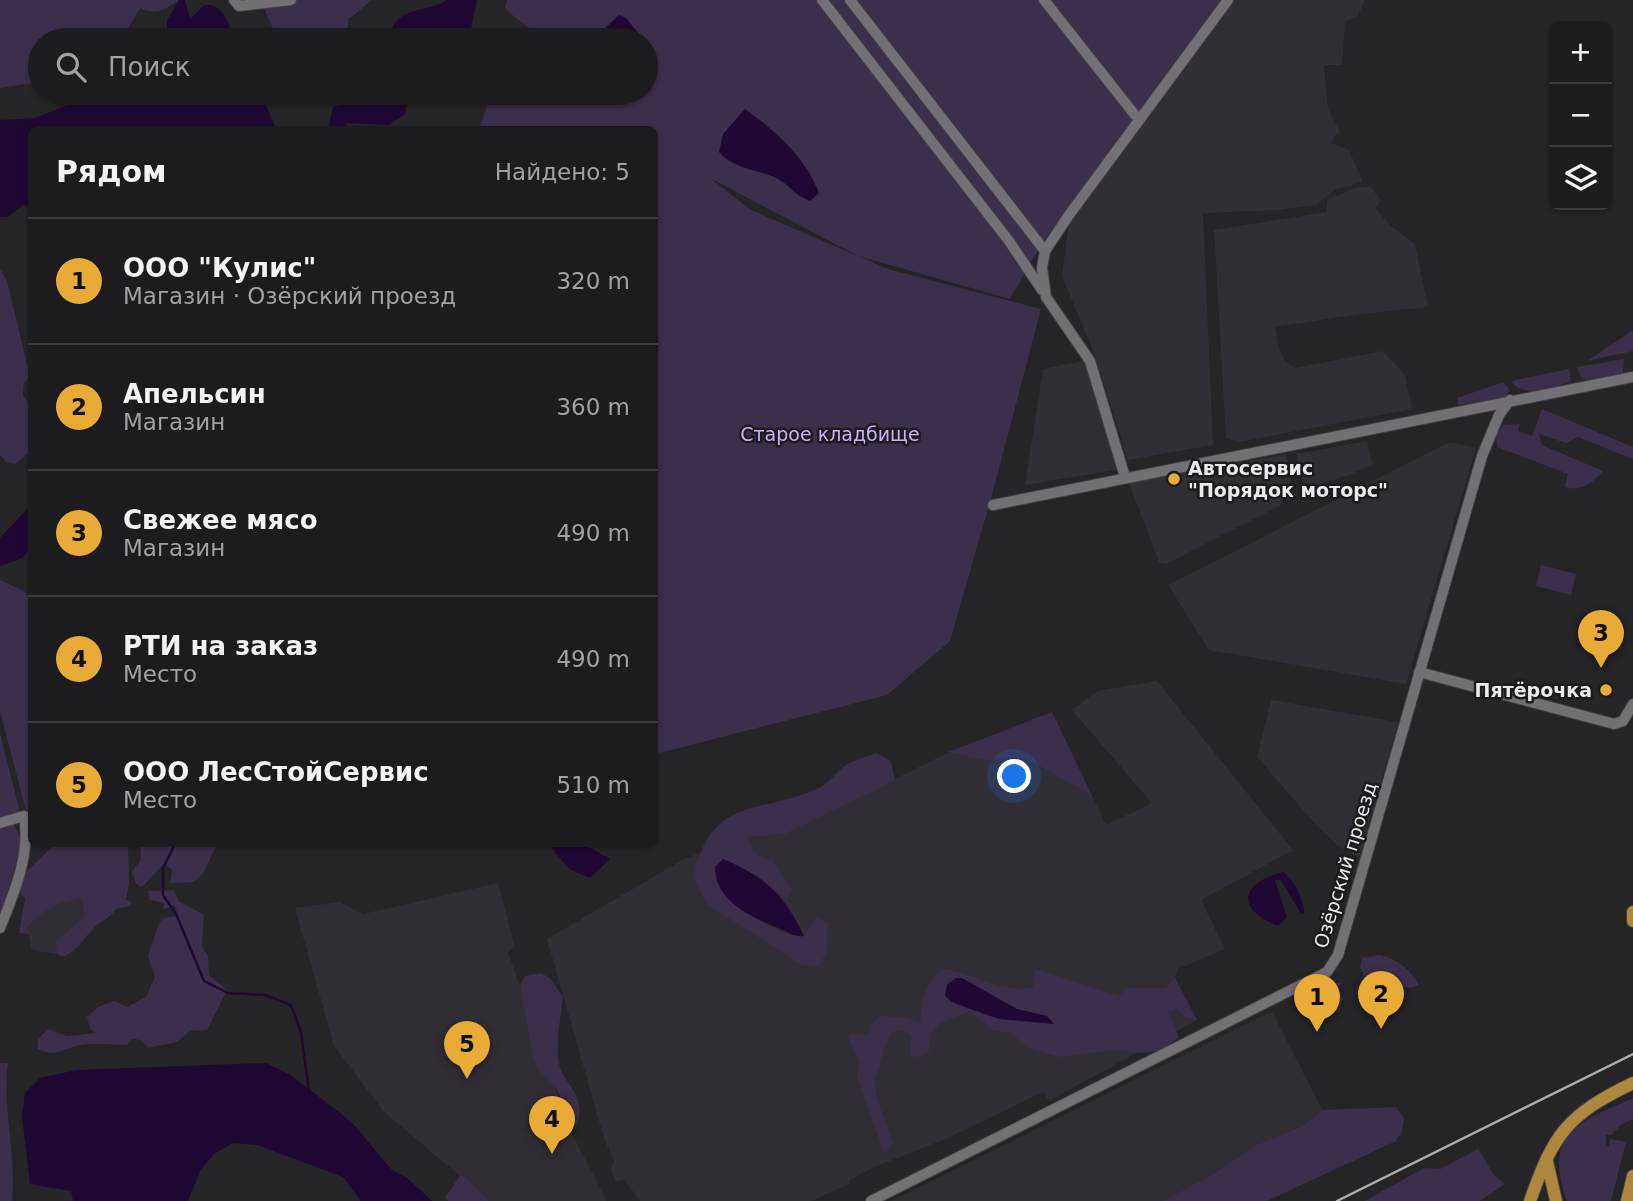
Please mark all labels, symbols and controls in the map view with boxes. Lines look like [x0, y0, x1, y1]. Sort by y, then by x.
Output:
map controls [1549, 21, 1612, 210]
button: + [1549, 21, 1612, 84]
search box [28, 28, 658, 105]
icon: search [52, 48, 90, 86]
text: Поиск [108, 52, 190, 82]
button: − [1549, 84, 1612, 147]
button: layers [1549, 147, 1612, 210]
text: Рядом [56, 154, 167, 189]
text: Найдено: 5 [495, 159, 630, 185]
text: ООО "Кулис" [123, 253, 316, 283]
text: 1 [71, 268, 87, 294]
text: 320 m [556, 268, 630, 294]
text: Магазин · Озёрский проезд [123, 283, 456, 309]
text: Апельсин [123, 379, 266, 409]
text: 2 [71, 394, 87, 420]
text: 360 m [556, 394, 630, 420]
text: Магазин [123, 409, 225, 435]
park label: Старое кладбище [740, 423, 920, 445]
place label: Автосервис "Порядок моторс" [1188, 457, 1388, 501]
marker: Автосервис "Порядок моторс" [1166, 471, 1182, 487]
text: Свежее мясо [123, 505, 318, 535]
text: 3 [71, 520, 87, 546]
text: 490 m [556, 520, 630, 546]
text: Магазин [123, 535, 225, 561]
pin: 3 [1578, 610, 1624, 668]
text: РТИ на заказ [123, 631, 318, 661]
text: 4 [71, 646, 87, 672]
text: 490 m [556, 646, 630, 672]
text: Место [123, 661, 197, 687]
place label: Пятёрочка [1475, 679, 1592, 701]
marker: Пятёрочка [1598, 682, 1614, 698]
text: ООО ЛесСтойСервис [123, 757, 429, 787]
your location [997, 759, 1031, 793]
text: 5 [71, 772, 87, 798]
text: 510 m [556, 772, 630, 798]
street label: Озёрский проезд [1309, 779, 1381, 951]
text: Место [123, 787, 197, 813]
pin: 2 [1358, 971, 1404, 1029]
pin: 1 [1294, 974, 1340, 1032]
pin: 5 [444, 1021, 490, 1079]
pin: 4 [529, 1096, 575, 1154]

